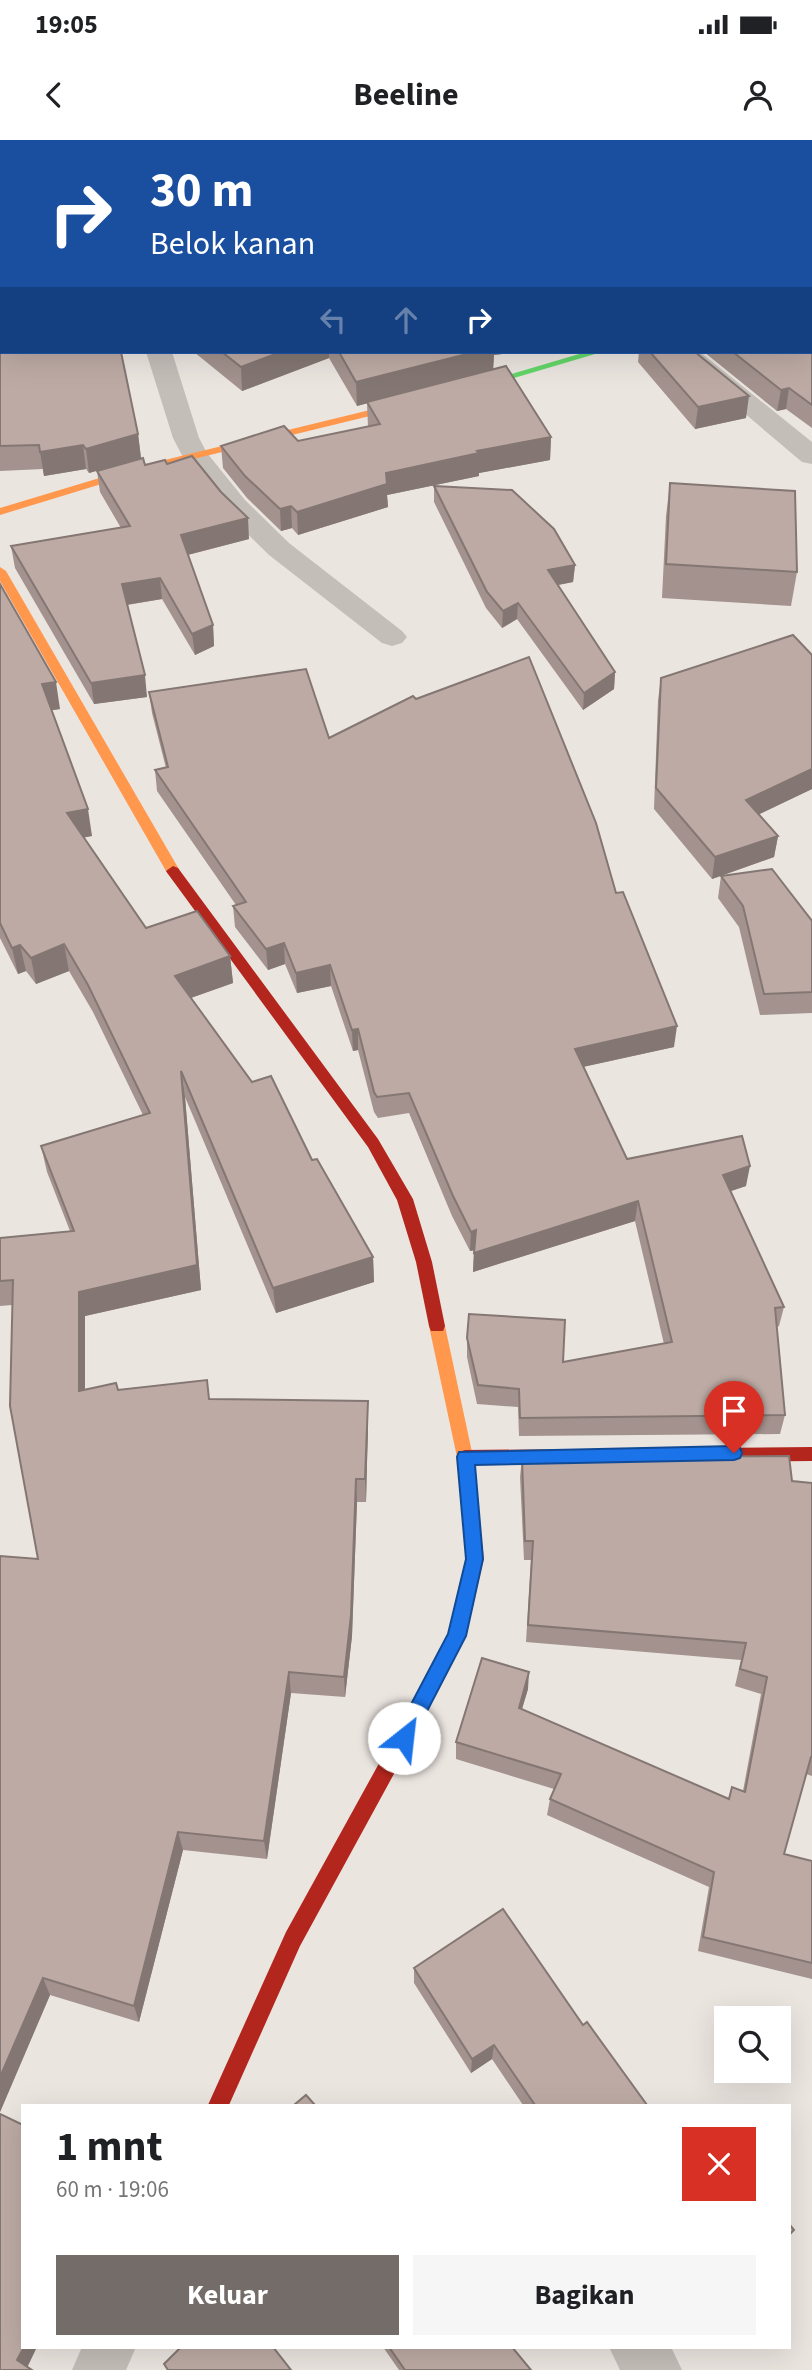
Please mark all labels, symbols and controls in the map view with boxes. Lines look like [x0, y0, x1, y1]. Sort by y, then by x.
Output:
text: 19:05 [35, 6, 98, 43]
text: Beeline [353, 72, 459, 118]
icon: back [35, 76, 73, 114]
icon: person [739, 76, 777, 114]
text: 30 m [150, 156, 254, 226]
icon: right [35, 168, 126, 259]
text: Belok kanan [150, 221, 315, 267]
icon: left [314, 301, 352, 339]
icon: ahead [387, 301, 425, 339]
icon: right [460, 301, 498, 339]
pin [704, 1381, 764, 1453]
icon: arrive [715, 1392, 753, 1430]
position arrow [367, 1701, 441, 1775]
map controls [714, 2006, 791, 2083]
button: search [714, 2006, 791, 2083]
text: 1 mnt [56, 2117, 163, 2177]
button: close [682, 2127, 756, 2201]
text: 60 m · 19:06 [56, 2173, 169, 2206]
button: Keluar [56, 2255, 399, 2335]
button: Bagikan [413, 2255, 756, 2335]

